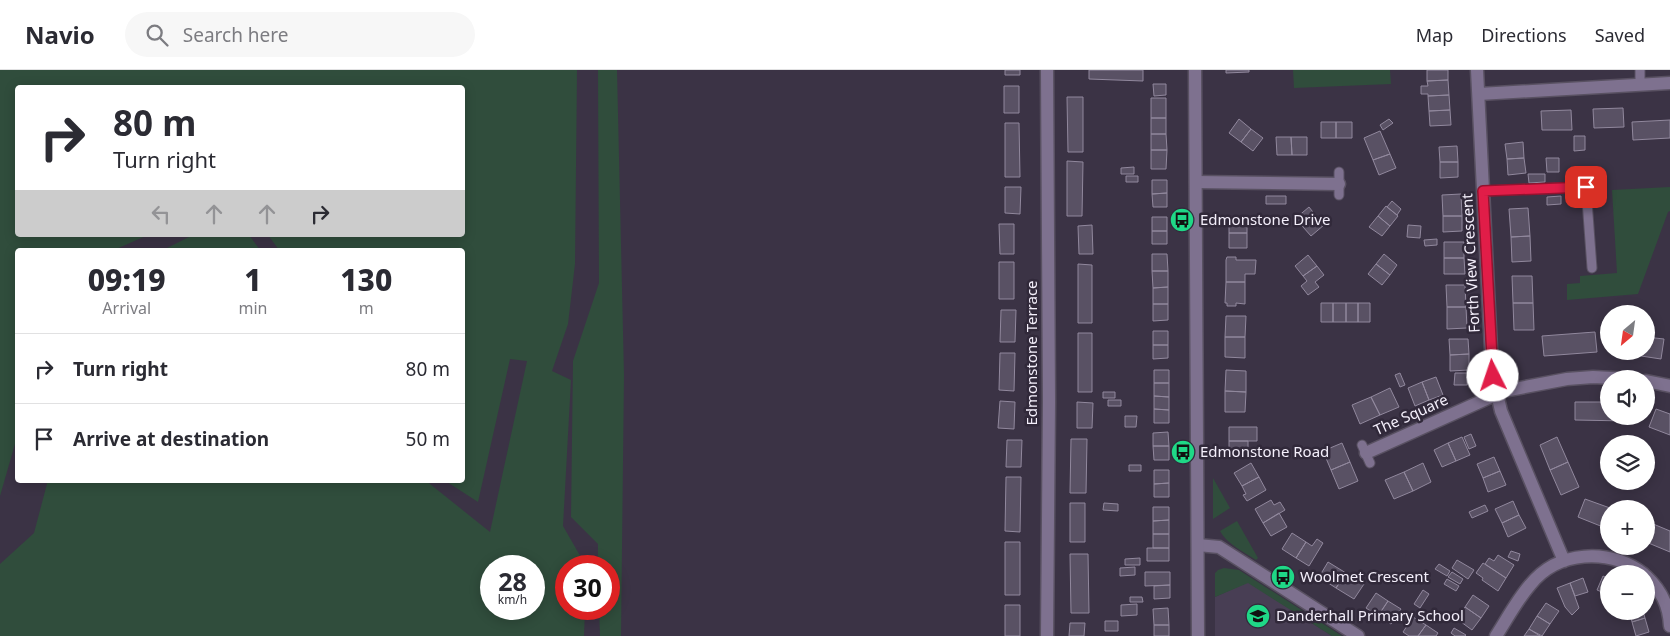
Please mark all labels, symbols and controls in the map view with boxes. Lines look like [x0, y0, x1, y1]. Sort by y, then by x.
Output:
search box [125, 12, 475, 57]
text: Navio [25, 18, 95, 51]
icon: search [143, 21, 171, 49]
text: Search here [183, 22, 289, 48]
text: Map [1416, 23, 1453, 47]
text: Directions [1481, 23, 1567, 47]
text: Saved [1595, 23, 1645, 47]
text: 80 m [113, 99, 196, 146]
icon: right [30, 105, 95, 170]
text: Turn right [113, 144, 216, 174]
pin [1565, 166, 1607, 208]
icon: arrive [1572, 173, 1600, 201]
street label: Forth View Crescent [1456, 192, 1484, 333]
icon: left [147, 200, 175, 228]
icon: ahead [200, 200, 228, 228]
icon: ahead [253, 200, 281, 228]
icon: right [306, 200, 334, 228]
bus stop icon: Edmonstone Drive [1169, 207, 1195, 233]
place label: Edmonstone Drive [1200, 209, 1330, 229]
text: 09:19 [88, 259, 166, 300]
text: 1 [244, 259, 262, 300]
text: 130 [340, 259, 392, 300]
street label: Edmonstone Terrace [1021, 280, 1041, 426]
text: Arrival [102, 297, 151, 319]
text: min [238, 297, 267, 319]
text: m [359, 297, 374, 319]
north arrow [1600, 305, 1655, 360]
map controls [1600, 305, 1655, 620]
position arrow [1466, 349, 1518, 401]
icon: right [30, 355, 58, 383]
text: Turn right [73, 356, 168, 382]
text: 80 m [406, 356, 450, 382]
button: sound [1600, 370, 1655, 425]
street label: The Square [1370, 389, 1451, 439]
icon: arrive [30, 425, 58, 453]
text: Arrive at destination [73, 426, 269, 452]
text: 50 m [406, 426, 450, 452]
button: layers [1600, 435, 1655, 490]
bus stop icon: Edmonstone Road [1170, 439, 1196, 465]
place label: Edmonstone Road [1200, 441, 1329, 461]
button: + [1600, 500, 1655, 555]
speed limit sign: 30 [555, 555, 620, 620]
text: 28 [498, 564, 527, 598]
bus stop icon: Woolmet Crescent [1270, 564, 1296, 590]
button: − [1600, 565, 1655, 620]
place label: Woolmet Crescent [1300, 566, 1429, 586]
text: km/h [498, 591, 527, 608]
school or university icon: Danderhall Primary School [1245, 603, 1271, 629]
place label: Danderhall Primary School [1276, 605, 1464, 625]

